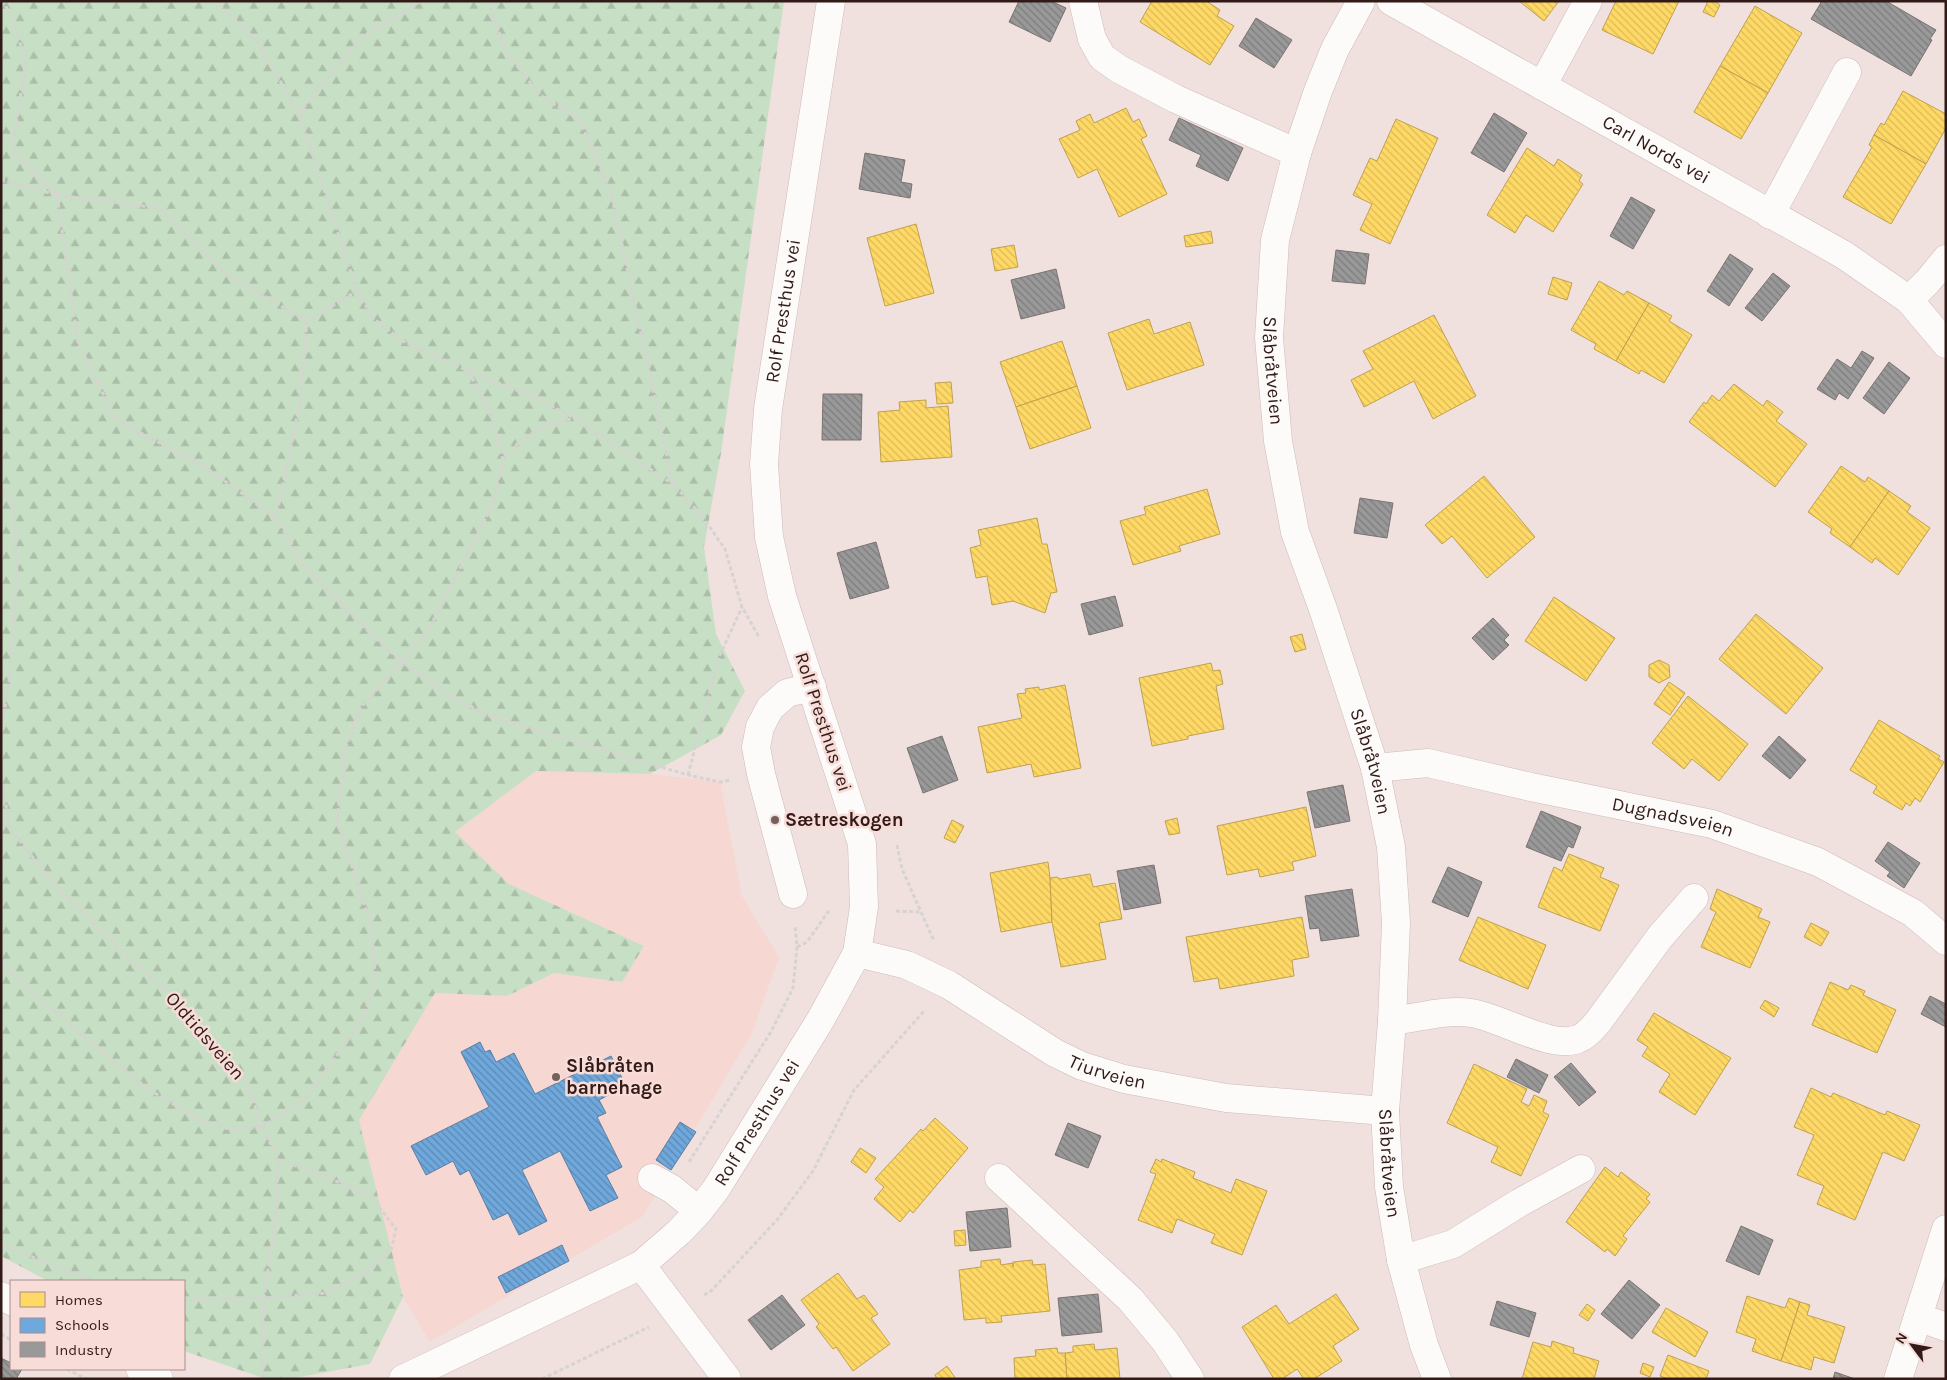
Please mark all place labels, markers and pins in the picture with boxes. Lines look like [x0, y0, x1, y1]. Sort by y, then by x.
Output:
place label: Sætreskogen [785, 809, 904, 831]
marker: Sætreskogen [769, 814, 781, 826]
place label: Slåbråten barnehage [566, 1055, 662, 1099]
marker: Slåbråten barnehage [550, 1071, 562, 1083]

